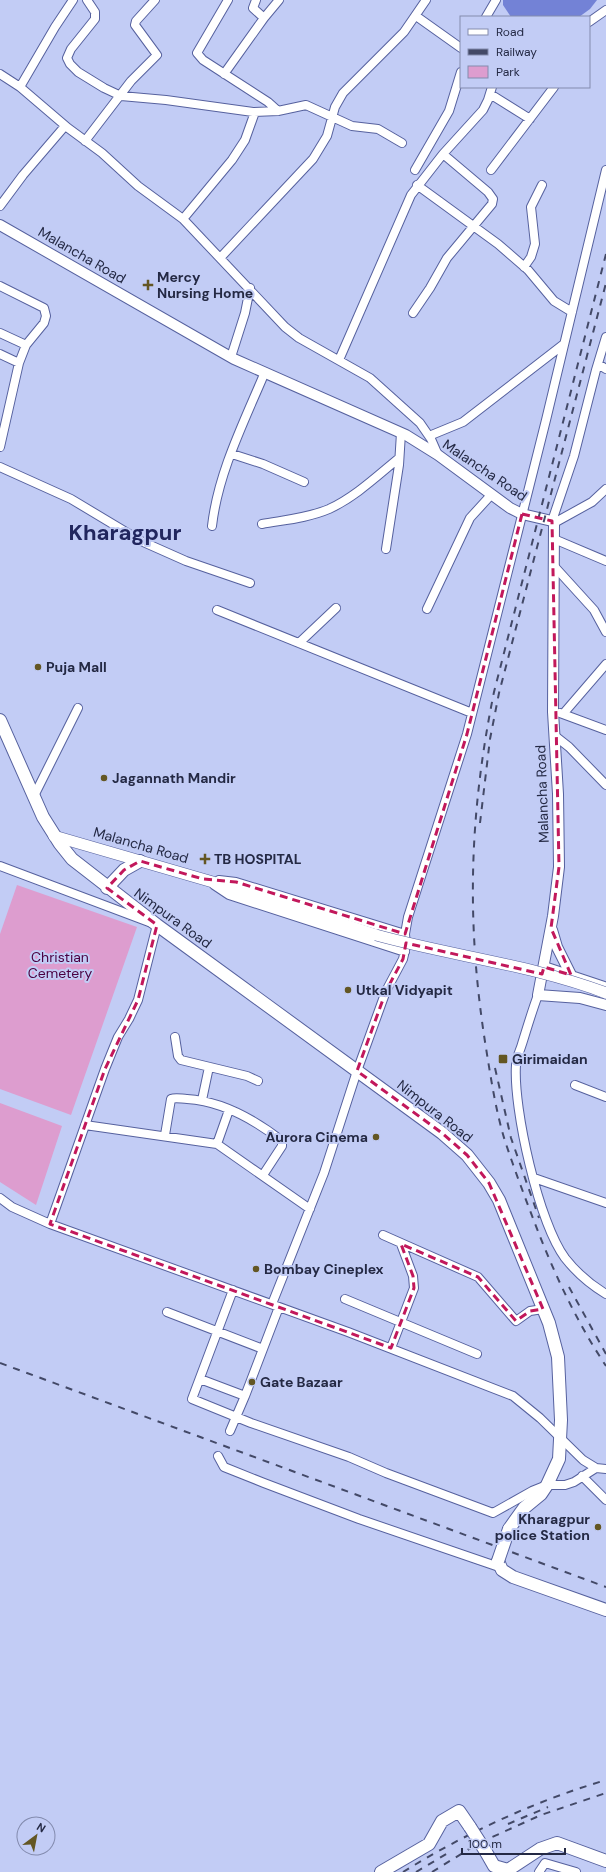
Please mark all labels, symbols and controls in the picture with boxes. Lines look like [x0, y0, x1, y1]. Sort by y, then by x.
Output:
legend [460, 16, 590, 88]
text: Road [496, 24, 524, 40]
text: Railway [496, 44, 537, 60]
text: Park [496, 64, 520, 80]
street label: Malancha Road [35, 223, 129, 287]
place label: Mercy Nursing Home [157, 268, 253, 302]
marker: Mercy Nursing Home [142, 279, 154, 291]
street label: Malancha Road [439, 435, 531, 505]
district label: Kharagpur [69, 518, 181, 547]
place label: Puja Mall [46, 658, 107, 676]
marker: Puja Mall [33, 662, 43, 672]
street label: Malancha Road [531, 745, 553, 843]
place label: Jagannath Mandir [112, 769, 236, 787]
marker: Jagannath Mandir [99, 773, 109, 783]
street label: Malancha Road [91, 823, 191, 867]
place label: TB HOSPITAL [214, 850, 302, 868]
marker: TB HOSPITAL [199, 853, 211, 865]
street label: Nimpura Road [131, 884, 215, 952]
park label: Christian Cemetery [28, 948, 92, 982]
place label: Utkal Vidyapit [356, 981, 453, 999]
marker: Utkal Vidyapit [343, 985, 353, 995]
place label: Girimaidan [512, 1050, 588, 1068]
marker: Girimaidan [497, 1053, 509, 1065]
street label: Nimpura Road [393, 1076, 477, 1146]
place label: Aurora Cinema [266, 1128, 368, 1146]
marker: Aurora Cinema [371, 1132, 381, 1142]
place label: Bombay Cineplex [264, 1260, 384, 1278]
marker: Bombay Cineplex [251, 1264, 261, 1274]
place label: Gate Bazaar [260, 1373, 343, 1391]
marker: Gate Bazaar [247, 1377, 257, 1387]
place label: Kharagpur police Station [495, 1510, 590, 1544]
marker: Kharagpur police Station [593, 1522, 603, 1532]
north arrow [16, 1816, 56, 1856]
text: N [34, 1819, 48, 1836]
scale bar [462, 1830, 565, 1856]
text: 100 m [468, 1836, 502, 1852]

